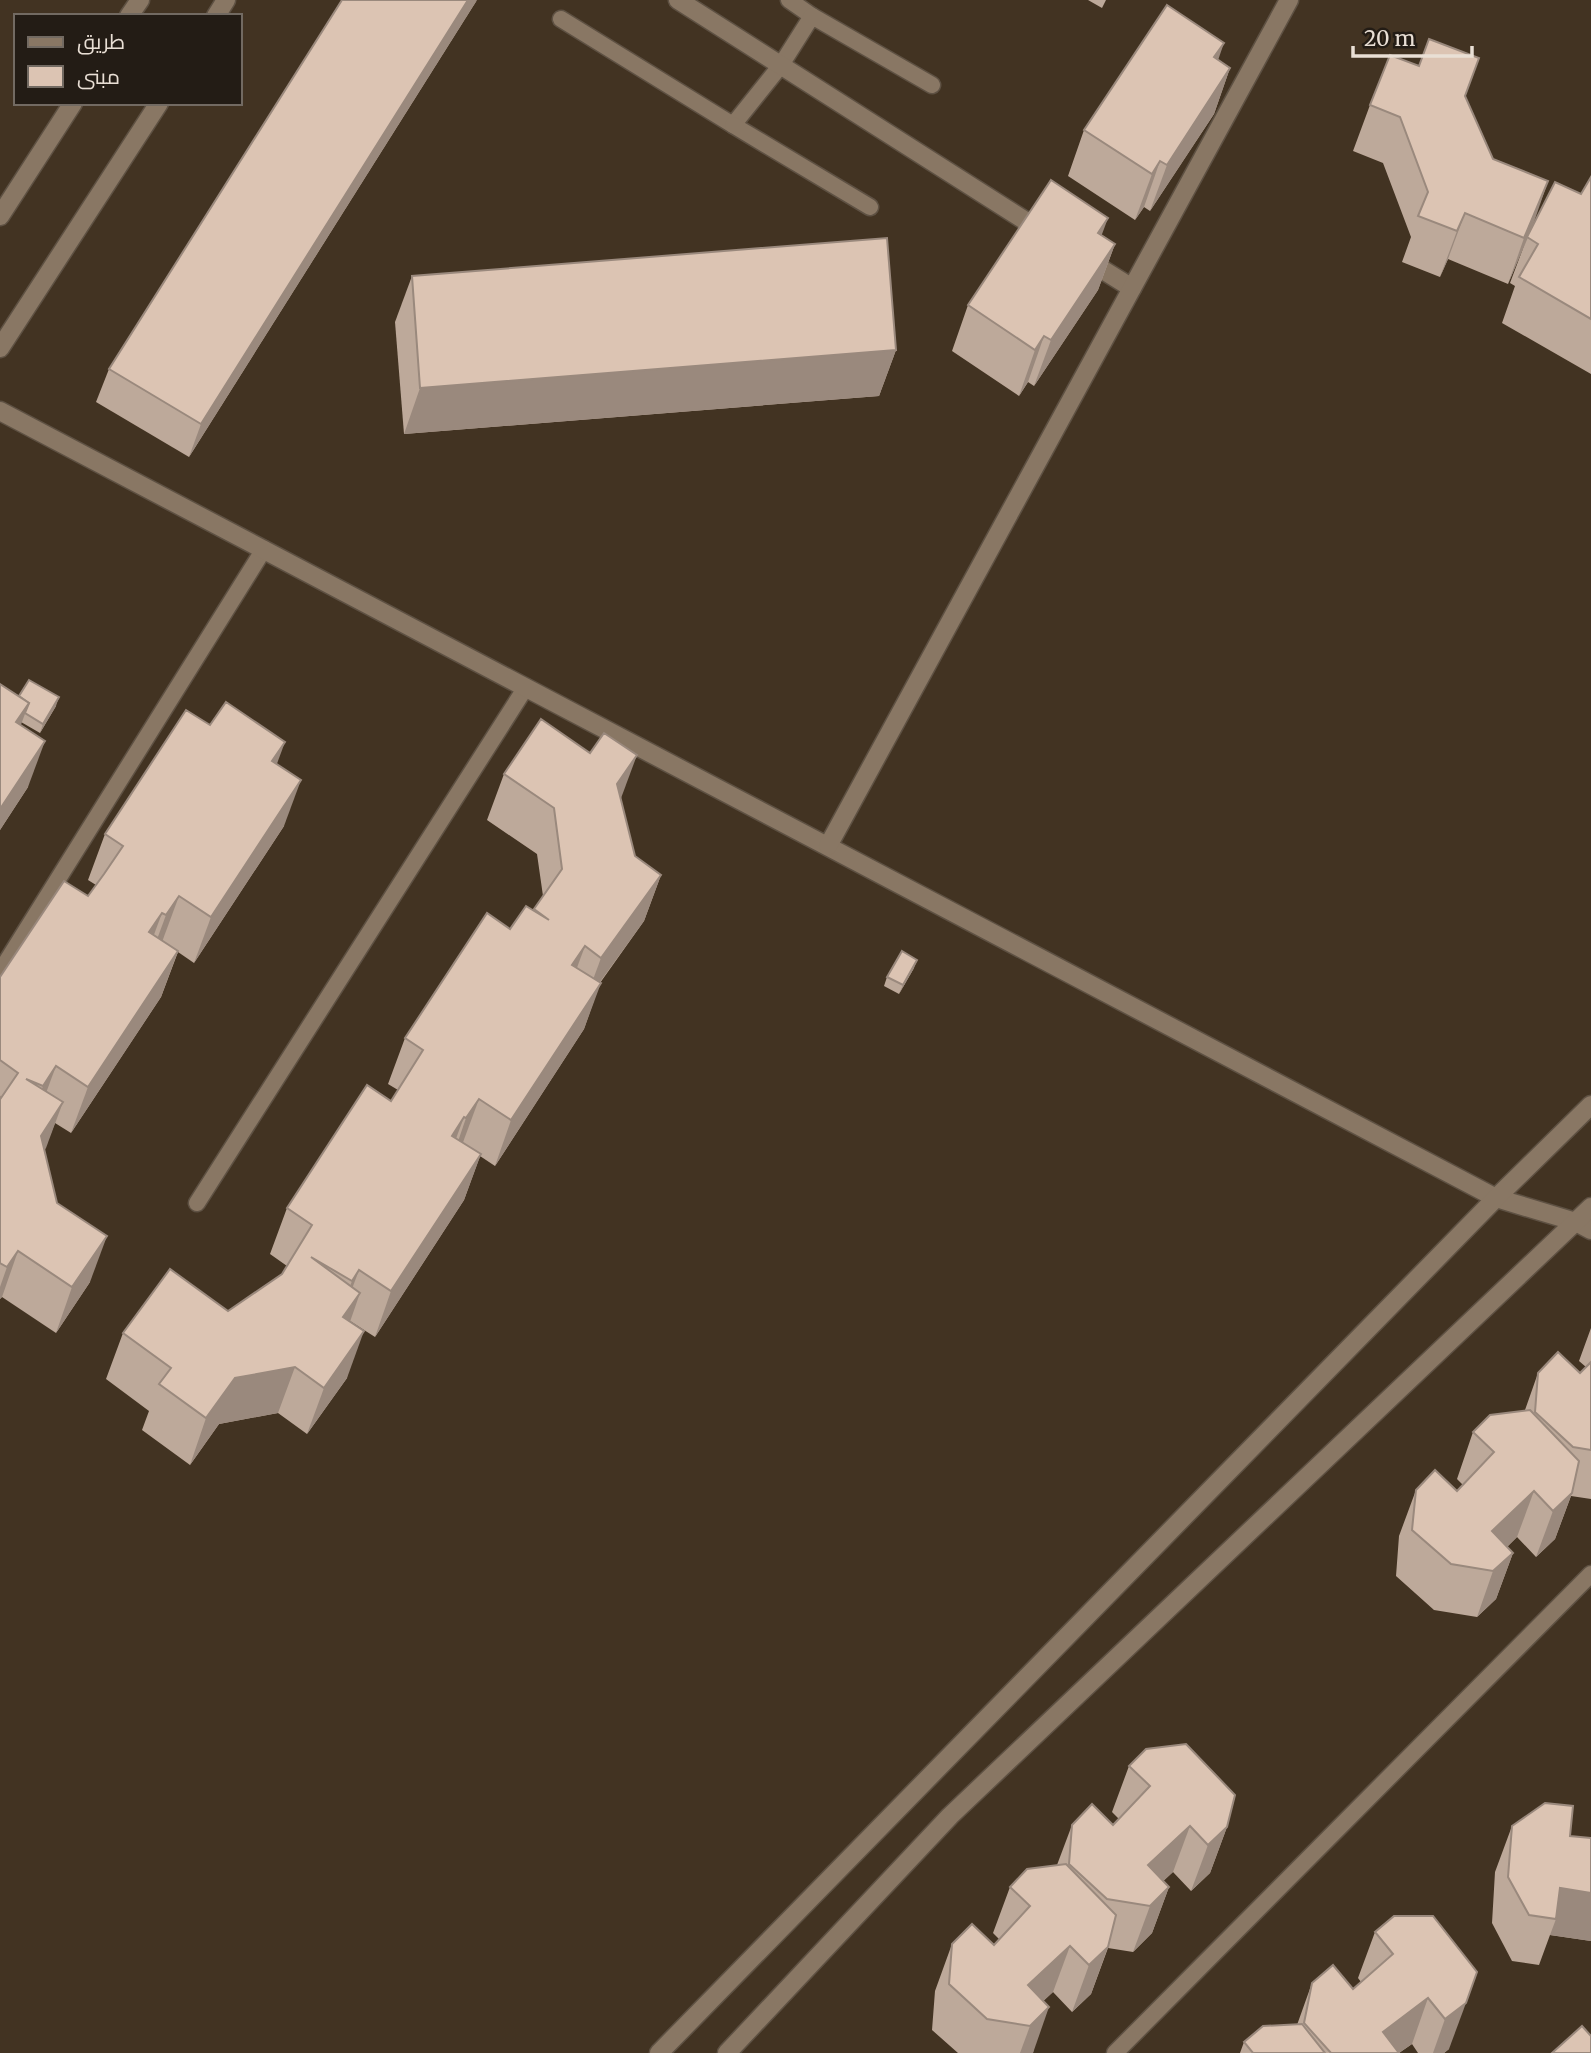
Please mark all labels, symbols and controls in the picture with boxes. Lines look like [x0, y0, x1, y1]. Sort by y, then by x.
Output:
legend [14, 14, 242, 105]
scale bar [1353, 14, 1472, 58]
text: 20 m [1364, 25, 1416, 52]
text: طريق [77, 28, 125, 55]
text: مبنى [77, 63, 120, 90]

